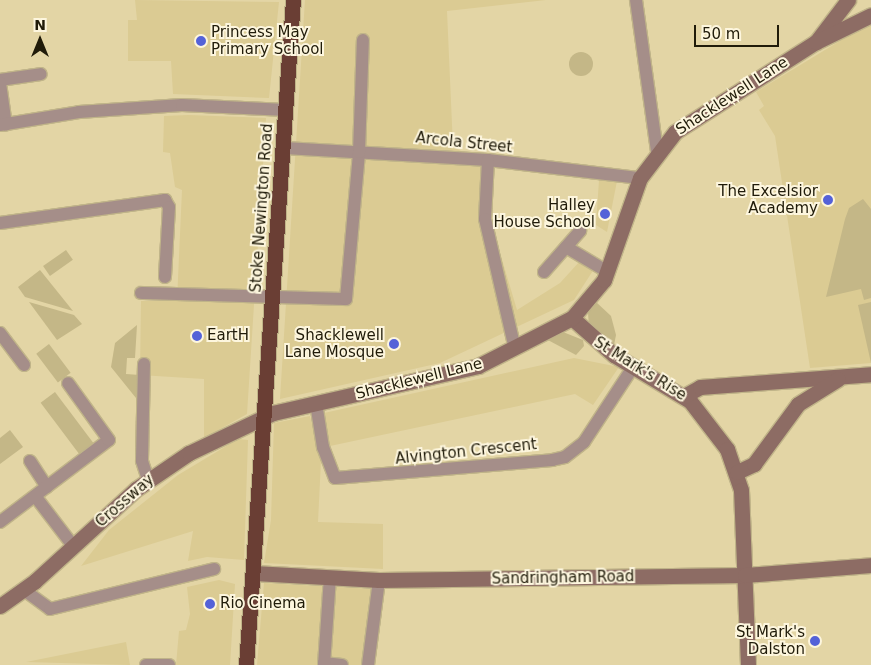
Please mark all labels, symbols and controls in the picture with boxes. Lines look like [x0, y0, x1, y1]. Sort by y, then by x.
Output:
north arrow [15, 15, 65, 65]
scale bar [696, 15, 781, 47]
text: N [34, 17, 46, 33]
place label: Princess May Primary School [211, 23, 324, 58]
text: 50 m [702, 25, 740, 43]
marker: Princess May Primary School [195, 35, 207, 47]
street label: Shacklewell Lane [673, 53, 791, 139]
street label: Stoke Newington Road [247, 123, 277, 293]
street label: Arcola Street [415, 129, 513, 157]
place label: The Excelsior Academy [718, 182, 818, 217]
marker: The Excelsior Academy [822, 194, 834, 206]
place label: Halley House School [493, 196, 595, 231]
marker: Halley House School [599, 208, 611, 220]
place label: Shacklewell Lane Mosque [285, 326, 384, 361]
place label: EartH [207, 327, 249, 345]
marker: EartH [191, 330, 203, 342]
street label: St Mark's Rise [590, 333, 690, 405]
marker: Shacklewell Lane Mosque [388, 338, 400, 350]
street label: Shacklewell Lane [354, 355, 484, 403]
street label: Alvington Crescent [394, 436, 538, 468]
street label: Crossway [92, 471, 158, 531]
street label: Sandringham Road [491, 568, 635, 588]
place label: Rio Cinema [220, 595, 306, 613]
marker: Rio Cinema [204, 598, 216, 610]
place label: St Mark's Dalston [736, 623, 805, 658]
marker: St Mark's Dalston [809, 635, 821, 647]

